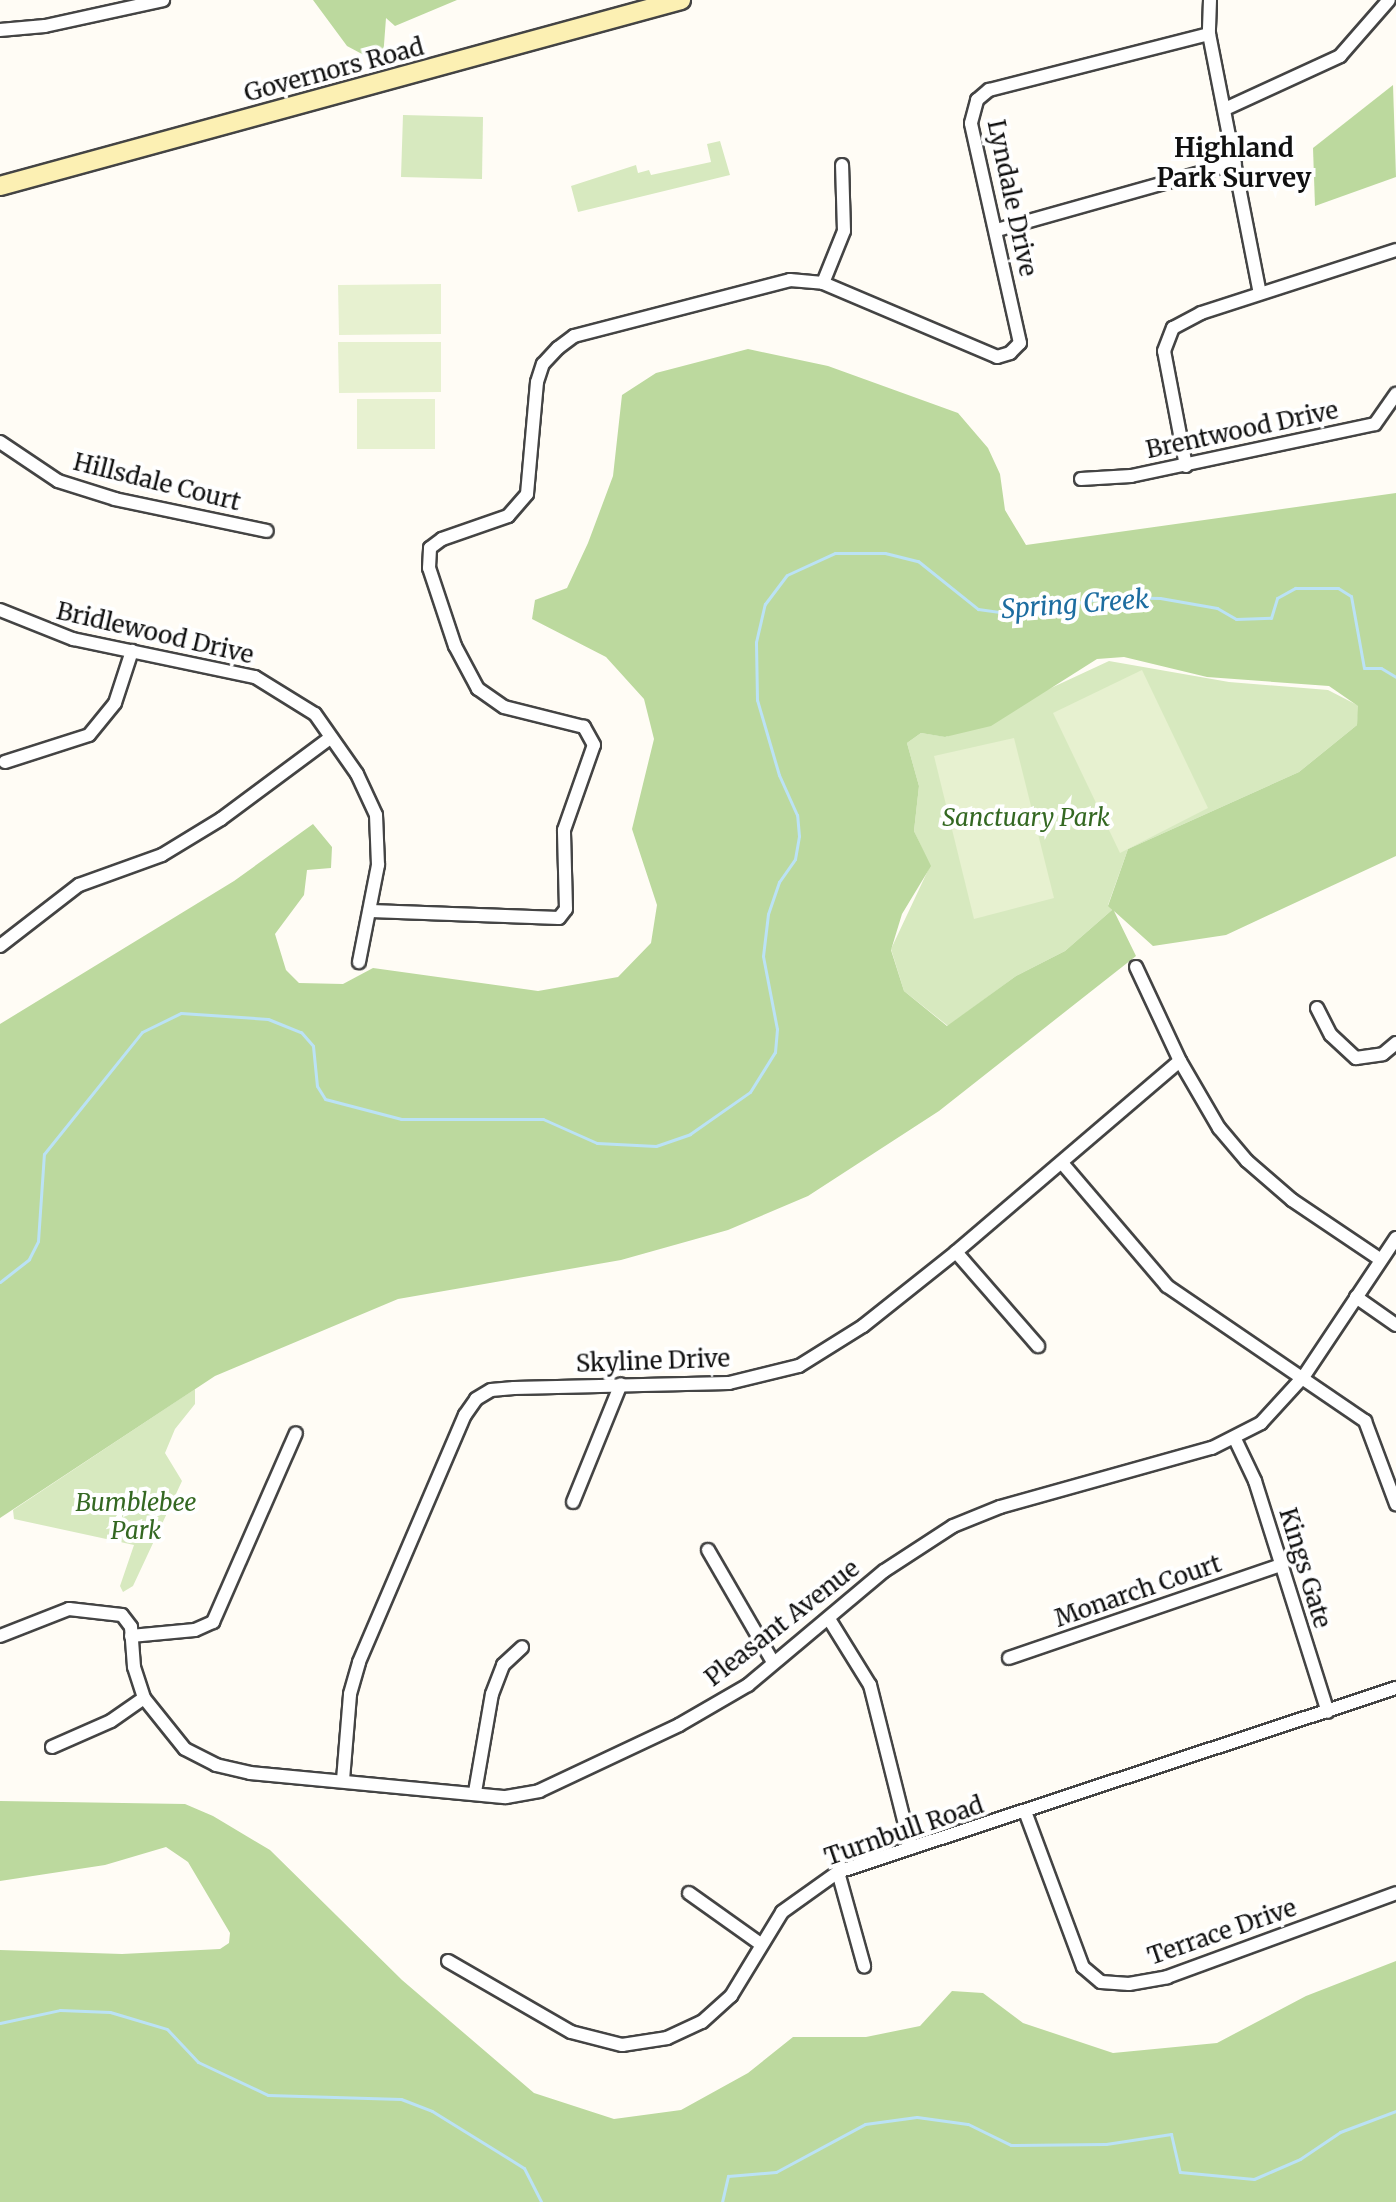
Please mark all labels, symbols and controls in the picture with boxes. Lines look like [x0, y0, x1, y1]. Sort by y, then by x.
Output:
street label: Governors Road [241, 32, 427, 108]
street label: Lyndale Drive [981, 117, 1043, 279]
district label: Highland Park Survey [1157, 132, 1311, 194]
street label: Brentwood Drive [1143, 396, 1341, 464]
street label: Hillsdale Court [70, 447, 244, 517]
water label: Spring Creek [1000, 583, 1150, 625]
street label: Bridlewood Drive [54, 596, 256, 670]
park label: Sanctuary Park [942, 804, 1110, 832]
street label: Skyline Drive [575, 1344, 731, 1378]
park label: Bumblebee Park [75, 1489, 197, 1545]
street label: Kings Gate [1273, 1504, 1337, 1632]
street label: Monarch Court [1051, 1549, 1225, 1633]
street label: Pleasant Avenue [699, 1554, 865, 1692]
street label: Turnbull Road [821, 1790, 987, 1872]
street label: Terrace Drive [1144, 1893, 1300, 1971]

